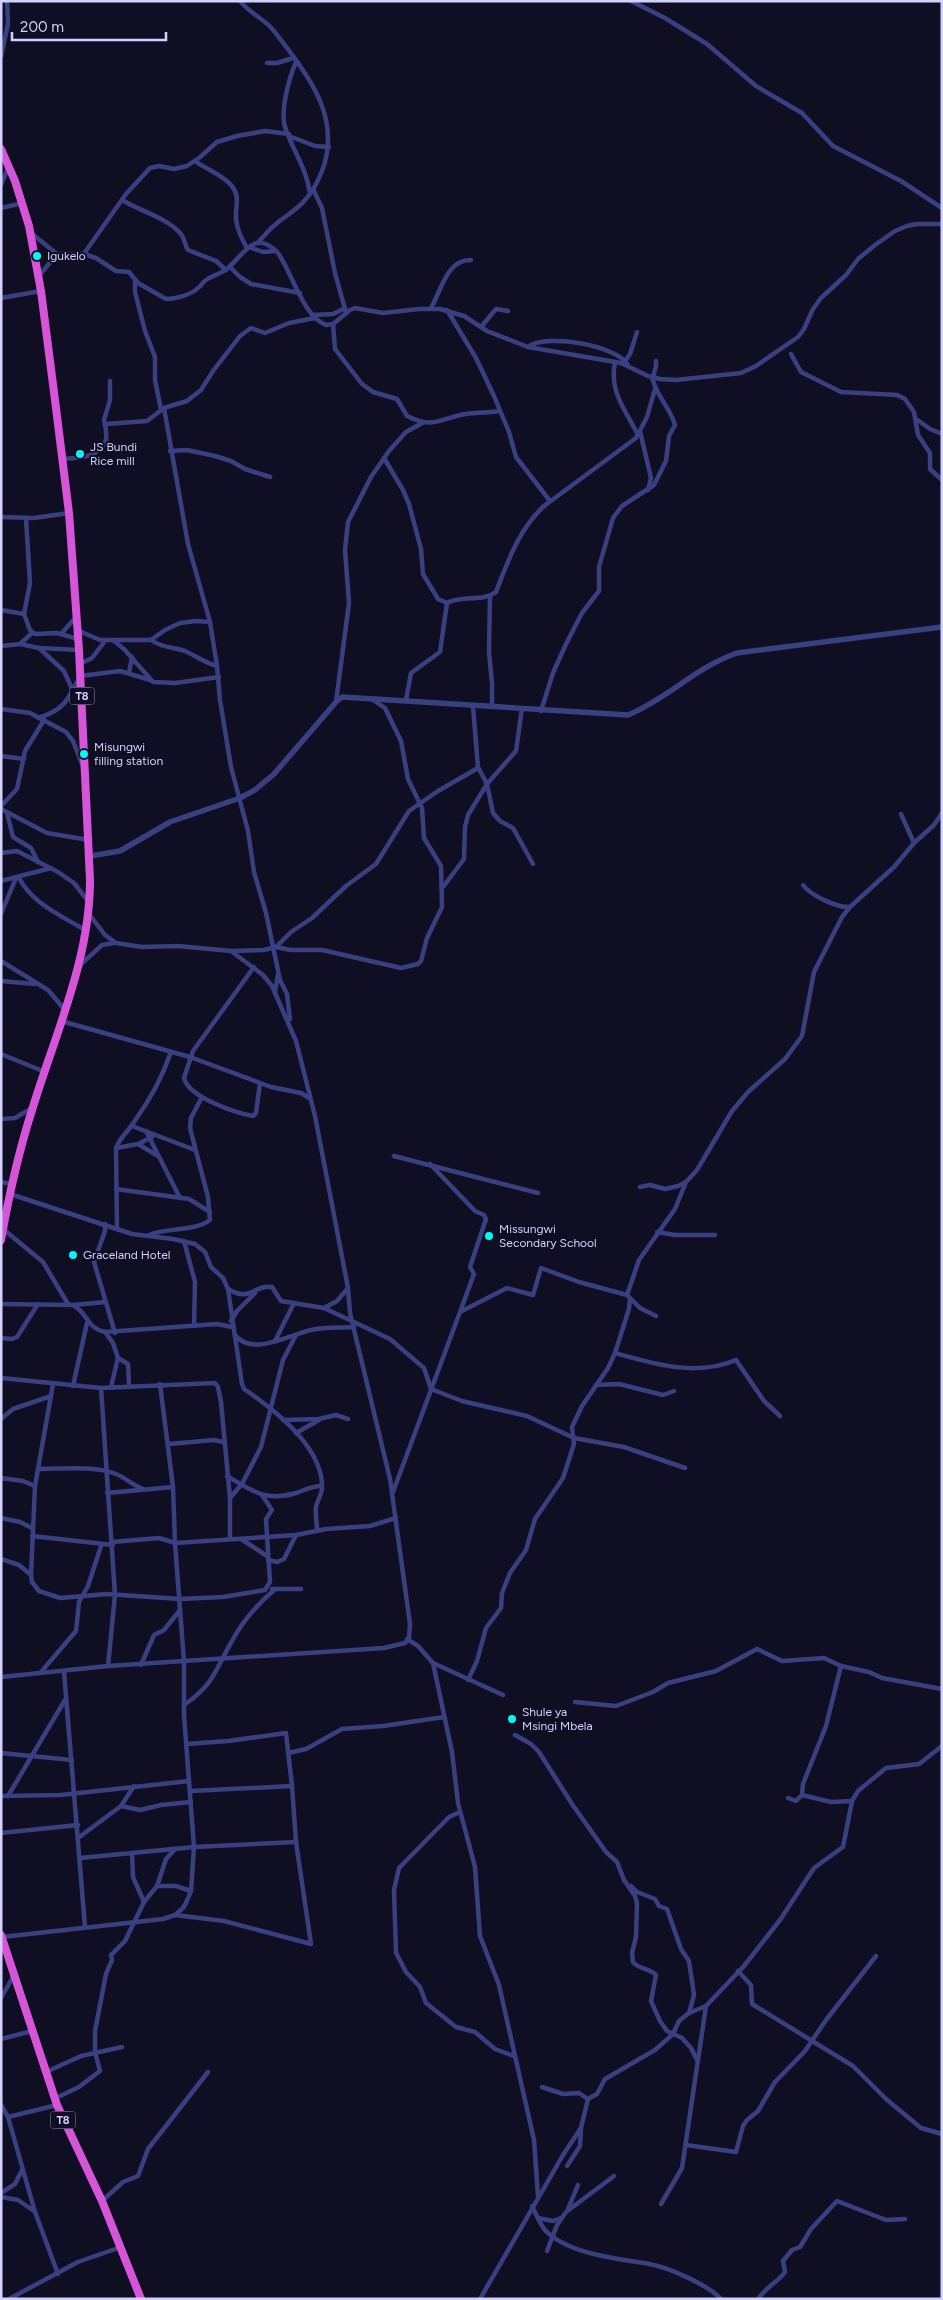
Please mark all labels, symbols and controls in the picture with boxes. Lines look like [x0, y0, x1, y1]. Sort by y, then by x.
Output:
scale bar [12, 10, 166, 42]
text: 200 m [20, 18, 64, 36]
place label: Igukelo [47, 249, 86, 263]
marker: Igukelo [31, 250, 43, 262]
place label: JS Bundi Rice mill [90, 440, 137, 468]
marker: JS Bundi Rice mill [74, 448, 86, 460]
road number: T8 [70, 688, 94, 704]
place label: Misungwi filling station [94, 740, 163, 768]
marker: Misungwi filling station [78, 748, 90, 760]
place label: Missungwi Secondary School [499, 1222, 597, 1250]
marker: Missungwi Secondary School [483, 1230, 495, 1242]
place label: Graceland Hotel [83, 1248, 170, 1262]
marker: Graceland Hotel [67, 1249, 79, 1261]
place label: Shule ya Msingi Mbela [522, 1705, 593, 1733]
marker: Shule ya Msingi Mbela [506, 1713, 518, 1725]
road number: T8 [50, 2112, 76, 2128]

